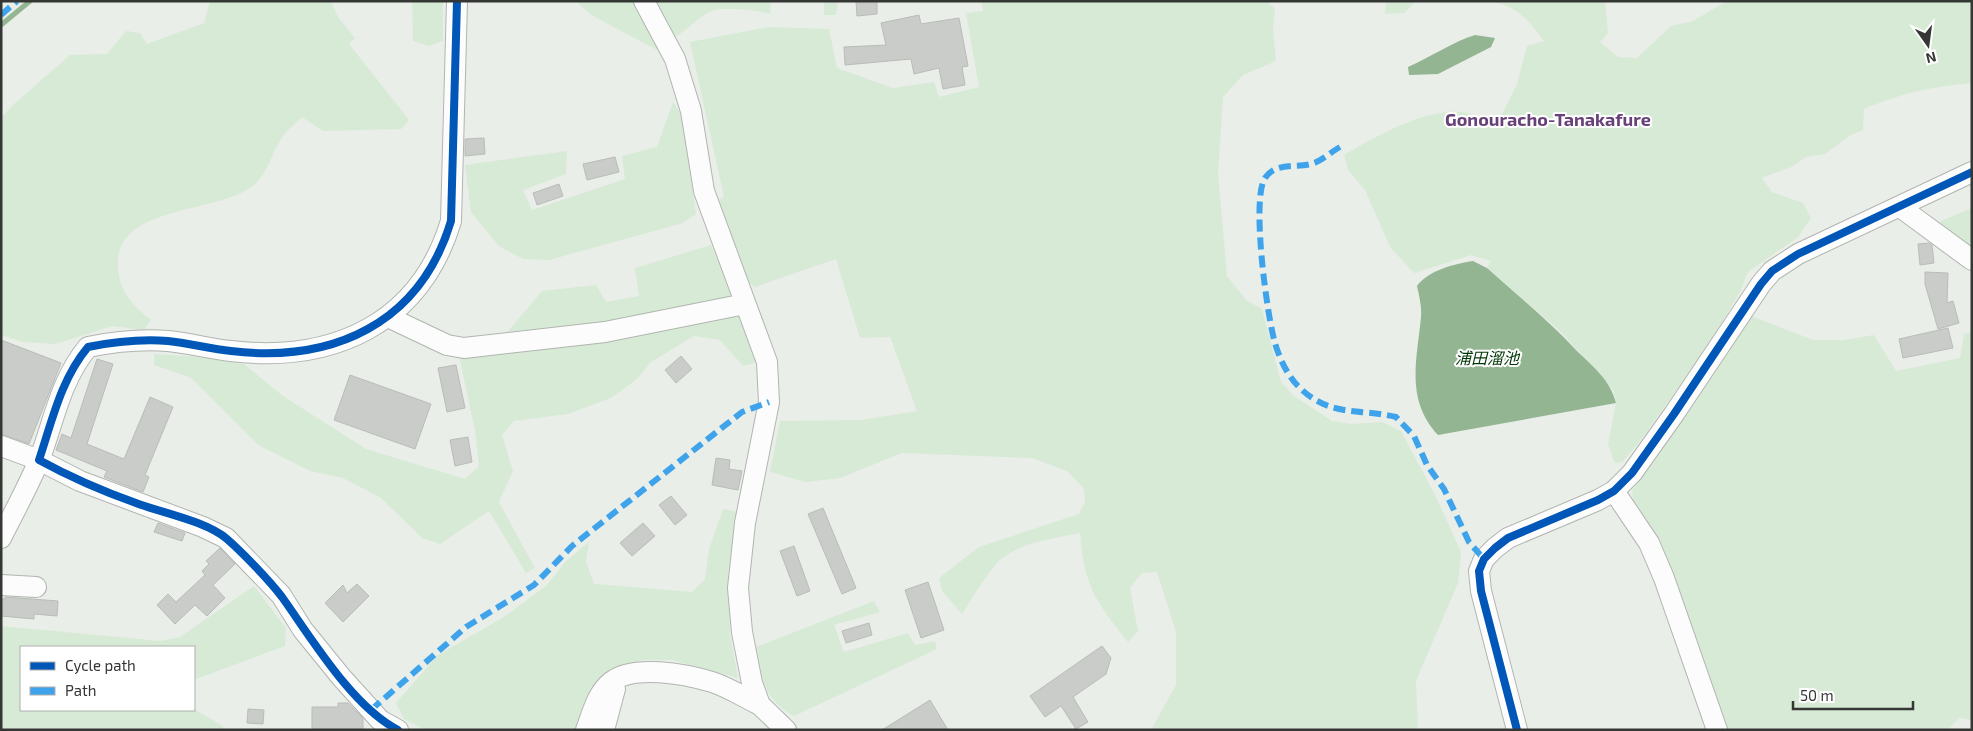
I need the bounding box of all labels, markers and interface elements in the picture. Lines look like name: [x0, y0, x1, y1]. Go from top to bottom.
north arrow: [1903, 20, 1953, 70]
text: N: [1924, 49, 1938, 68]
district label: Gonouracho-Tanakafure: [1445, 108, 1651, 130]
water label: 浦田溜池: [1455, 348, 1521, 367]
legend: [20, 646, 195, 711]
text: Cycle path: [65, 656, 136, 674]
scale bar: [1793, 678, 1913, 710]
text: Path: [65, 681, 96, 699]
text: 50 m: [1800, 686, 1834, 704]

